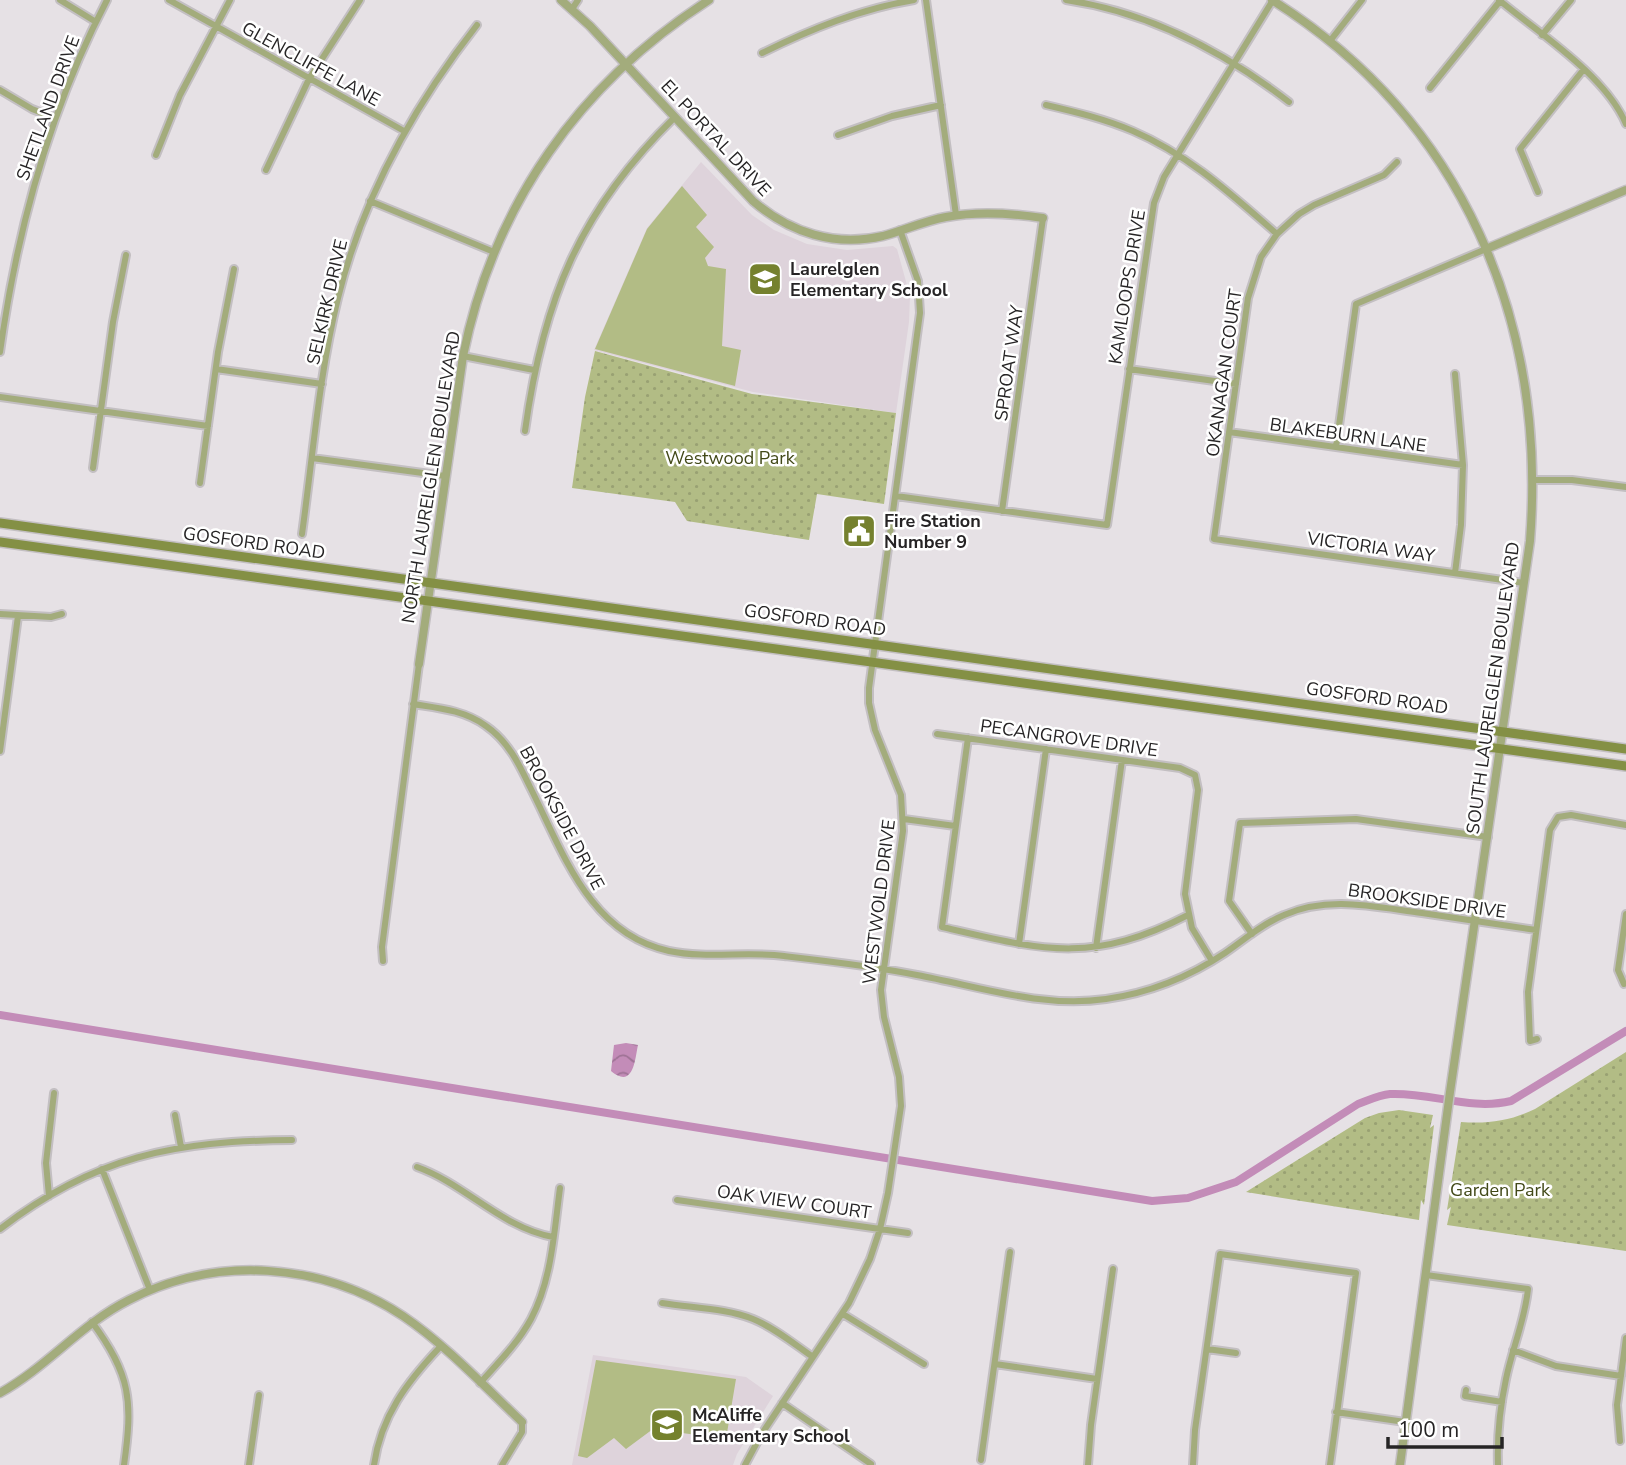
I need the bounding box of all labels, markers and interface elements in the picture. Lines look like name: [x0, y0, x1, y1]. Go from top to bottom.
street label: GLENCLIFFE LANE: [238, 16, 384, 112]
street label: SHETLAND DRIVE: [11, 32, 85, 184]
street label: EL PORTAL DRIVE: [656, 74, 776, 202]
street label: KAMLOOPS DRIVE: [1103, 208, 1151, 366]
street label: SELKIRK DRIVE: [301, 237, 353, 367]
place label: Laurelglen Elementary School: [790, 257, 948, 302]
school or university icon: Laurelglen Elementary School: [746, 260, 784, 298]
street label: OKANAGAN COURT: [1200, 287, 1248, 458]
street label: SPROAT WAY: [989, 303, 1029, 422]
street label: NORTH LAURELGLEN BOULEVARD: [396, 329, 466, 625]
street label: BLAKEBURN LANE: [1268, 412, 1428, 458]
park label: Westwood Park: [665, 446, 796, 470]
place label: Fire Station Number 9: [884, 509, 981, 554]
public building icon: Fire Station Number 9: [840, 512, 878, 550]
street label: GOSFORD ROAD: [181, 521, 327, 565]
street label: VICTORIA WAY: [1305, 526, 1437, 568]
street label: SOUTH LAURELGLEN BOULEVARD: [1461, 540, 1525, 836]
street label: GOSFORD ROAD: [742, 598, 888, 642]
street label: GOSFORD ROAD: [1304, 676, 1450, 720]
street label: PECANGROVE DRIVE: [979, 714, 1159, 762]
street label: BROOKSIDE DRIVE: [514, 742, 610, 894]
street label: WESTWOLD DRIVE: [857, 818, 901, 986]
street label: BROOKSIDE DRIVE: [1346, 878, 1508, 924]
park label: Garden Park: [1450, 1178, 1551, 1202]
street label: OAK VIEW COURT: [715, 1179, 873, 1225]
place label: McAliffe Elementary School: [692, 1403, 850, 1448]
school or university icon: McAliffe Elementary School: [648, 1406, 686, 1444]
scale bar: [1388, 1406, 1502, 1450]
text: 100 m: [1398, 1416, 1459, 1444]

